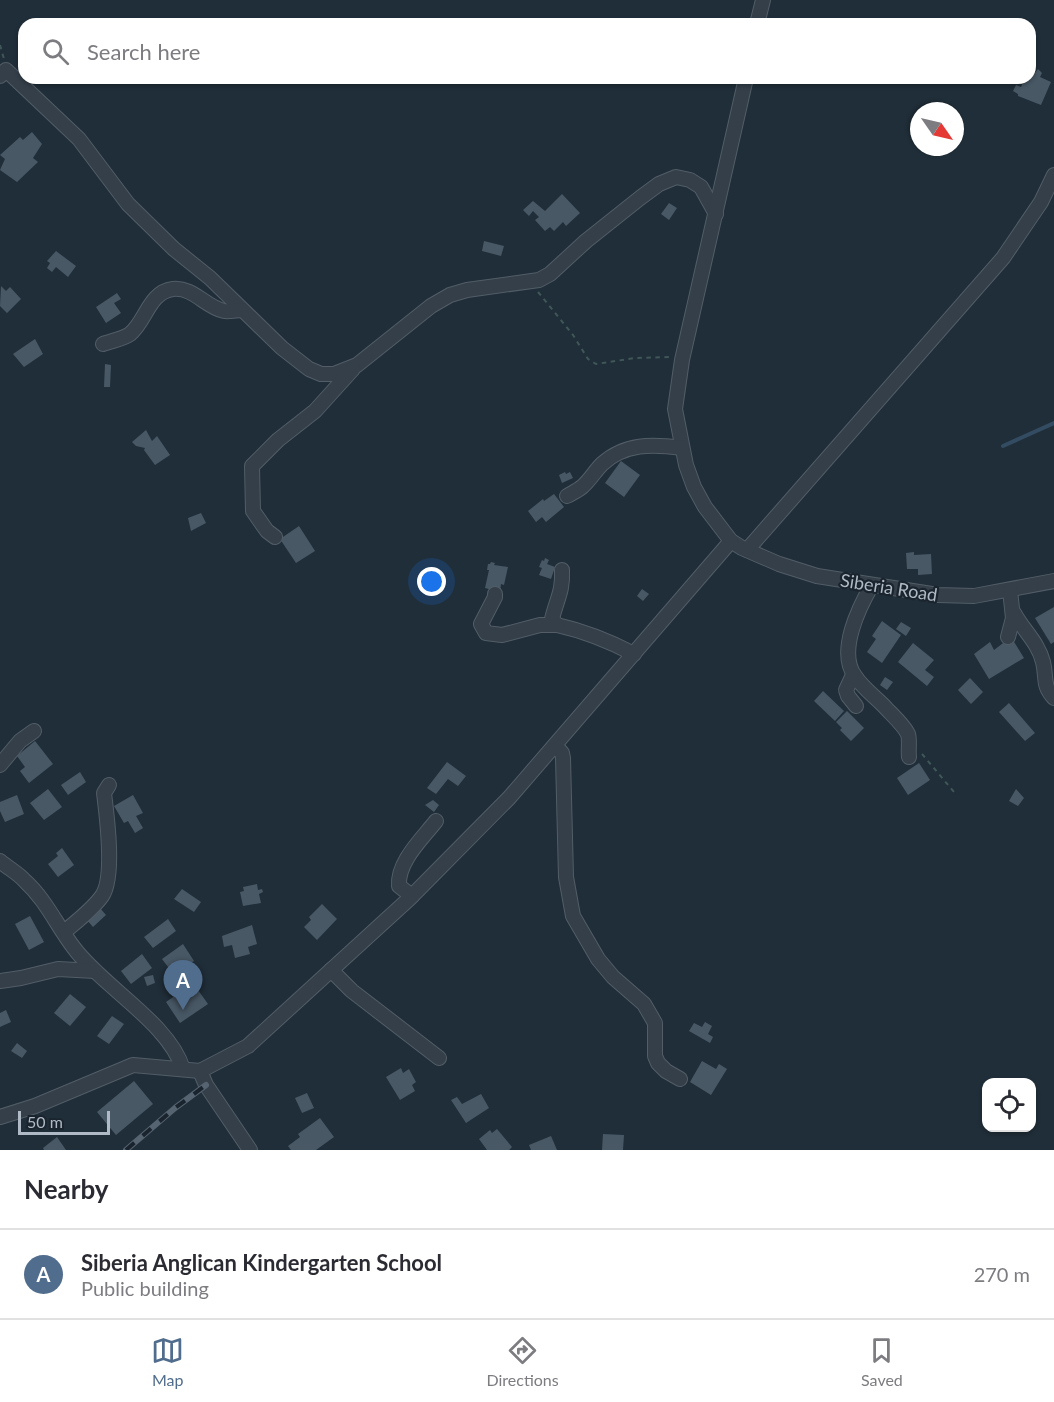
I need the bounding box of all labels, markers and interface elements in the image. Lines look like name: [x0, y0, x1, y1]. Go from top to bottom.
search box: [18, 18, 1036, 84]
icon: search: [39, 35, 72, 68]
text: Search here: [87, 38, 200, 65]
north arrow: [910, 102, 964, 156]
your location: [417, 567, 446, 596]
street label: Siberia Road: [839, 568, 939, 606]
pin: A: [164, 960, 202, 1010]
map controls: [982, 1078, 1036, 1132]
button: locate: [982, 1078, 1036, 1132]
scale bar: [18, 1108, 110, 1136]
text: 50 m: [27, 1112, 63, 1131]
text: Nearby: [24, 1173, 109, 1205]
text: Siberia Anglican Kindergarten School: [81, 1249, 442, 1276]
text: A: [37, 1262, 50, 1286]
text: 270 m: [974, 1262, 1030, 1286]
text: Public building: [81, 1276, 209, 1300]
tab: Map: [151, 1334, 184, 1389]
tab: Directions: [486, 1334, 559, 1389]
tab: Saved: [861, 1334, 903, 1389]

